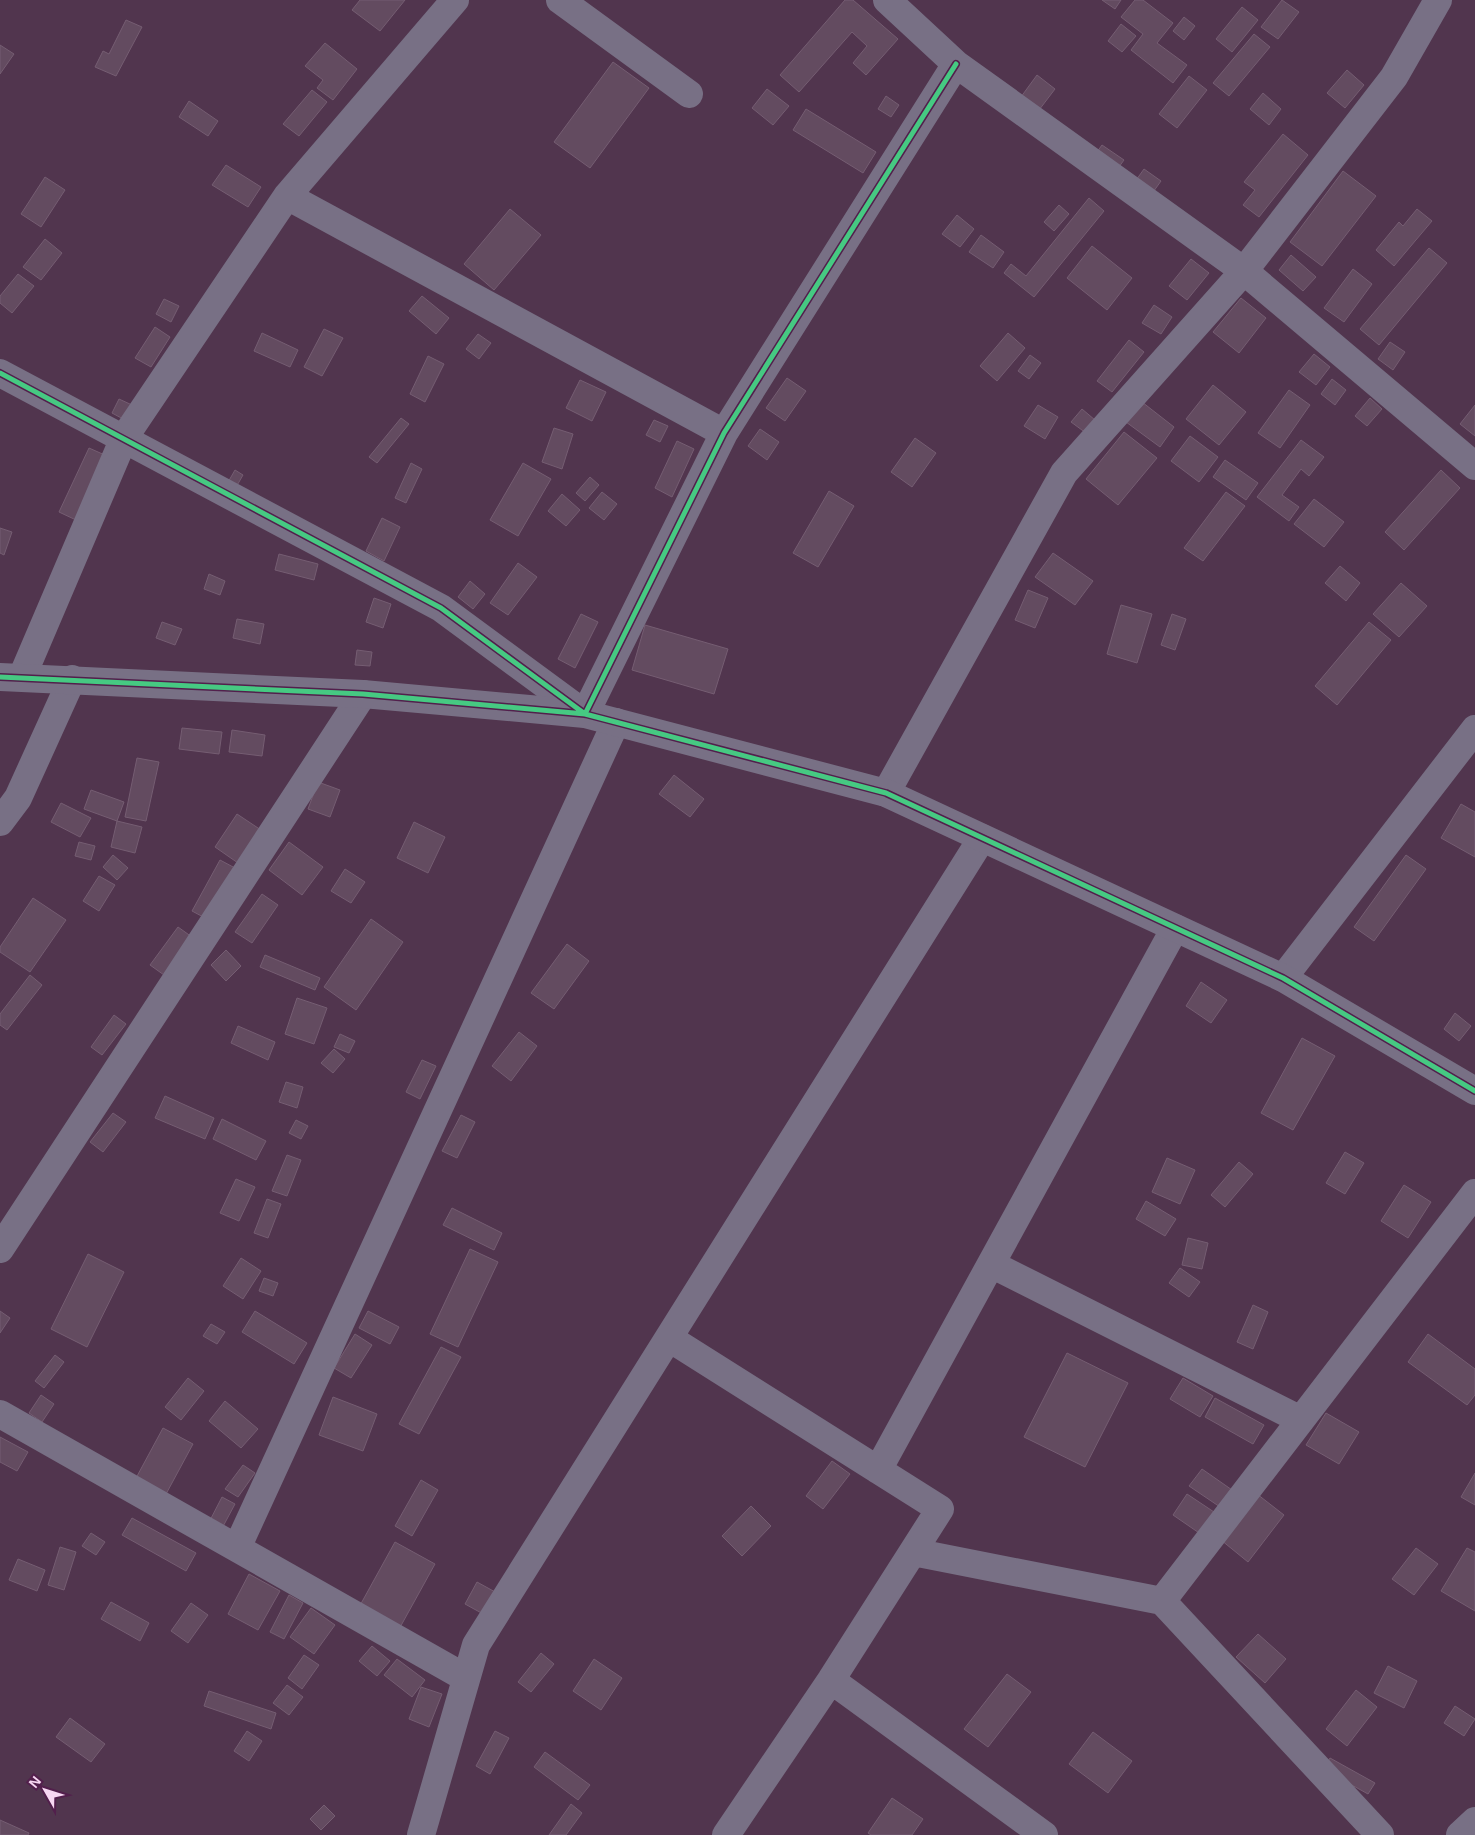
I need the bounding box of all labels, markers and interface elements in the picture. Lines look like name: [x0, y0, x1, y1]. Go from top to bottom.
north arrow: [20, 1765, 70, 1815]
text: N: [25, 1773, 44, 1791]

